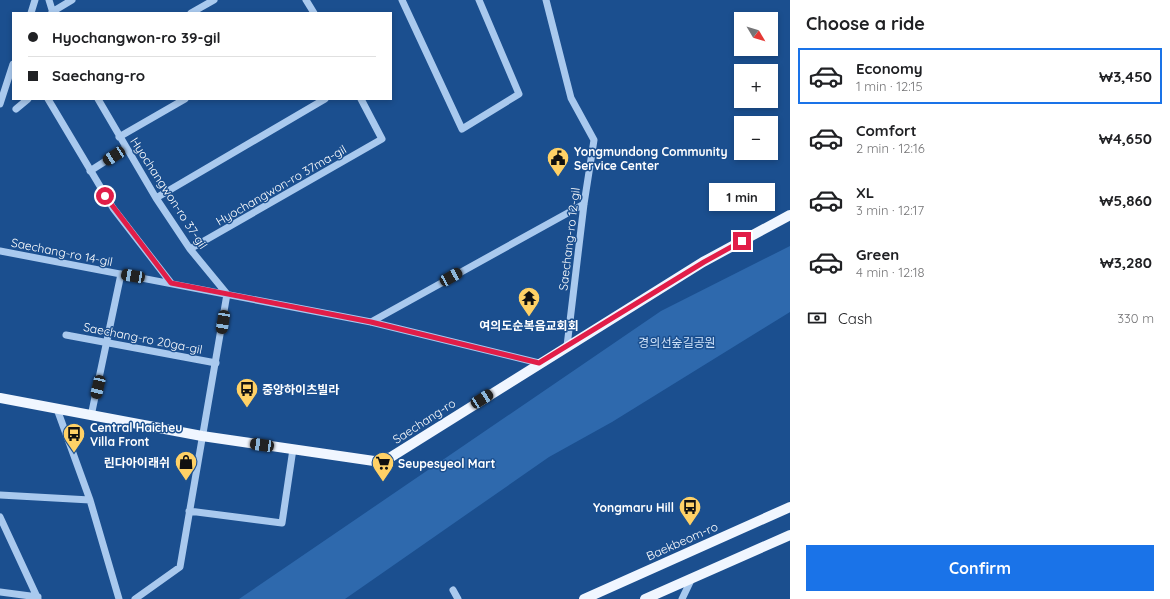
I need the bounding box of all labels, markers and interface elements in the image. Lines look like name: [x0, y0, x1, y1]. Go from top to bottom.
north arrow: [734, 12, 778, 56]
map controls: [734, 12, 778, 160]
text: Choose a ride: [806, 12, 925, 35]
text: Hyochangwon-ro 39-gil: [52, 28, 221, 47]
icon: car: [808, 58, 844, 94]
text: Economy: [856, 59, 923, 78]
button: +: [734, 64, 778, 108]
text: Saechang-ro: [52, 66, 145, 85]
text: ₩3,450: [1099, 67, 1152, 86]
text: 1 min · 12:15: [856, 78, 922, 94]
button: −: [734, 116, 778, 160]
icon: car: [808, 120, 844, 156]
text: Comfort: [856, 121, 917, 140]
text: ₩4,650: [1099, 129, 1152, 148]
street label: Hyochangwon-ro 37-gil: [127, 134, 211, 252]
text: 2 min · 12:16: [856, 140, 925, 156]
street label: Hyochangwon-ro 37ma-gil: [213, 141, 349, 229]
car: [101, 144, 127, 168]
place label: Yongmundong Community Service Center: [574, 144, 728, 173]
public building icon: Yongmundong Community Service Center: [545, 145, 571, 178]
icon: car: [808, 182, 844, 218]
callout: 1 min: [709, 183, 775, 211]
text: XL: [856, 183, 874, 202]
route start: [96, 187, 114, 205]
street label: Saechang-ro 12-gil: [555, 187, 583, 291]
text: 1 min: [726, 189, 758, 205]
text: ₩5,860: [1099, 191, 1152, 210]
text: 3 min · 12:17: [856, 202, 924, 218]
route end: [733, 232, 751, 250]
street label: Saechang-ro 14-gil: [10, 235, 114, 269]
icon: car: [808, 244, 844, 280]
text: Green: [856, 245, 899, 264]
text: ₩3,280: [1100, 253, 1152, 272]
text: 4 min · 12:18: [856, 264, 924, 280]
car: [438, 266, 464, 288]
car: [120, 268, 146, 284]
temple icon: 여의도순복음교회회: [516, 285, 542, 318]
icon: cash: [806, 307, 828, 329]
car: [215, 309, 231, 335]
text: Cash: [838, 309, 872, 328]
text: 330 m: [1117, 310, 1154, 326]
place label: 여의도순복음교회회: [479, 318, 579, 333]
street label: Saechang-ro 20ga-gil: [82, 319, 204, 357]
park label: 경의선숲길공원: [638, 335, 716, 350]
car: [89, 374, 107, 400]
bus stop icon: 중앙하이츠빌라: [234, 376, 260, 409]
place label: 중앙하이츠빌라: [262, 382, 339, 397]
car: [469, 387, 495, 411]
street label: Saechang-ro: [390, 395, 458, 447]
place label: Central Haicheu Villa Front: [90, 420, 182, 449]
bus stop icon: Central Haicheu Villa Front: [61, 421, 87, 454]
car: [249, 437, 275, 453]
shop icon: 린다아이래쉬: [173, 449, 199, 482]
supermarket icon: Seupesyeol Mart: [370, 450, 396, 483]
place label: 린다아이래쉬: [104, 455, 170, 470]
place label: Seupesyeol Mart: [398, 456, 495, 471]
bus stop icon: Yongmaru Hill: [677, 494, 703, 527]
place label: Yongmaru Hill: [593, 500, 674, 515]
street label: Baekbeom-ro: [644, 519, 720, 563]
button: Confirm: [806, 545, 1154, 591]

